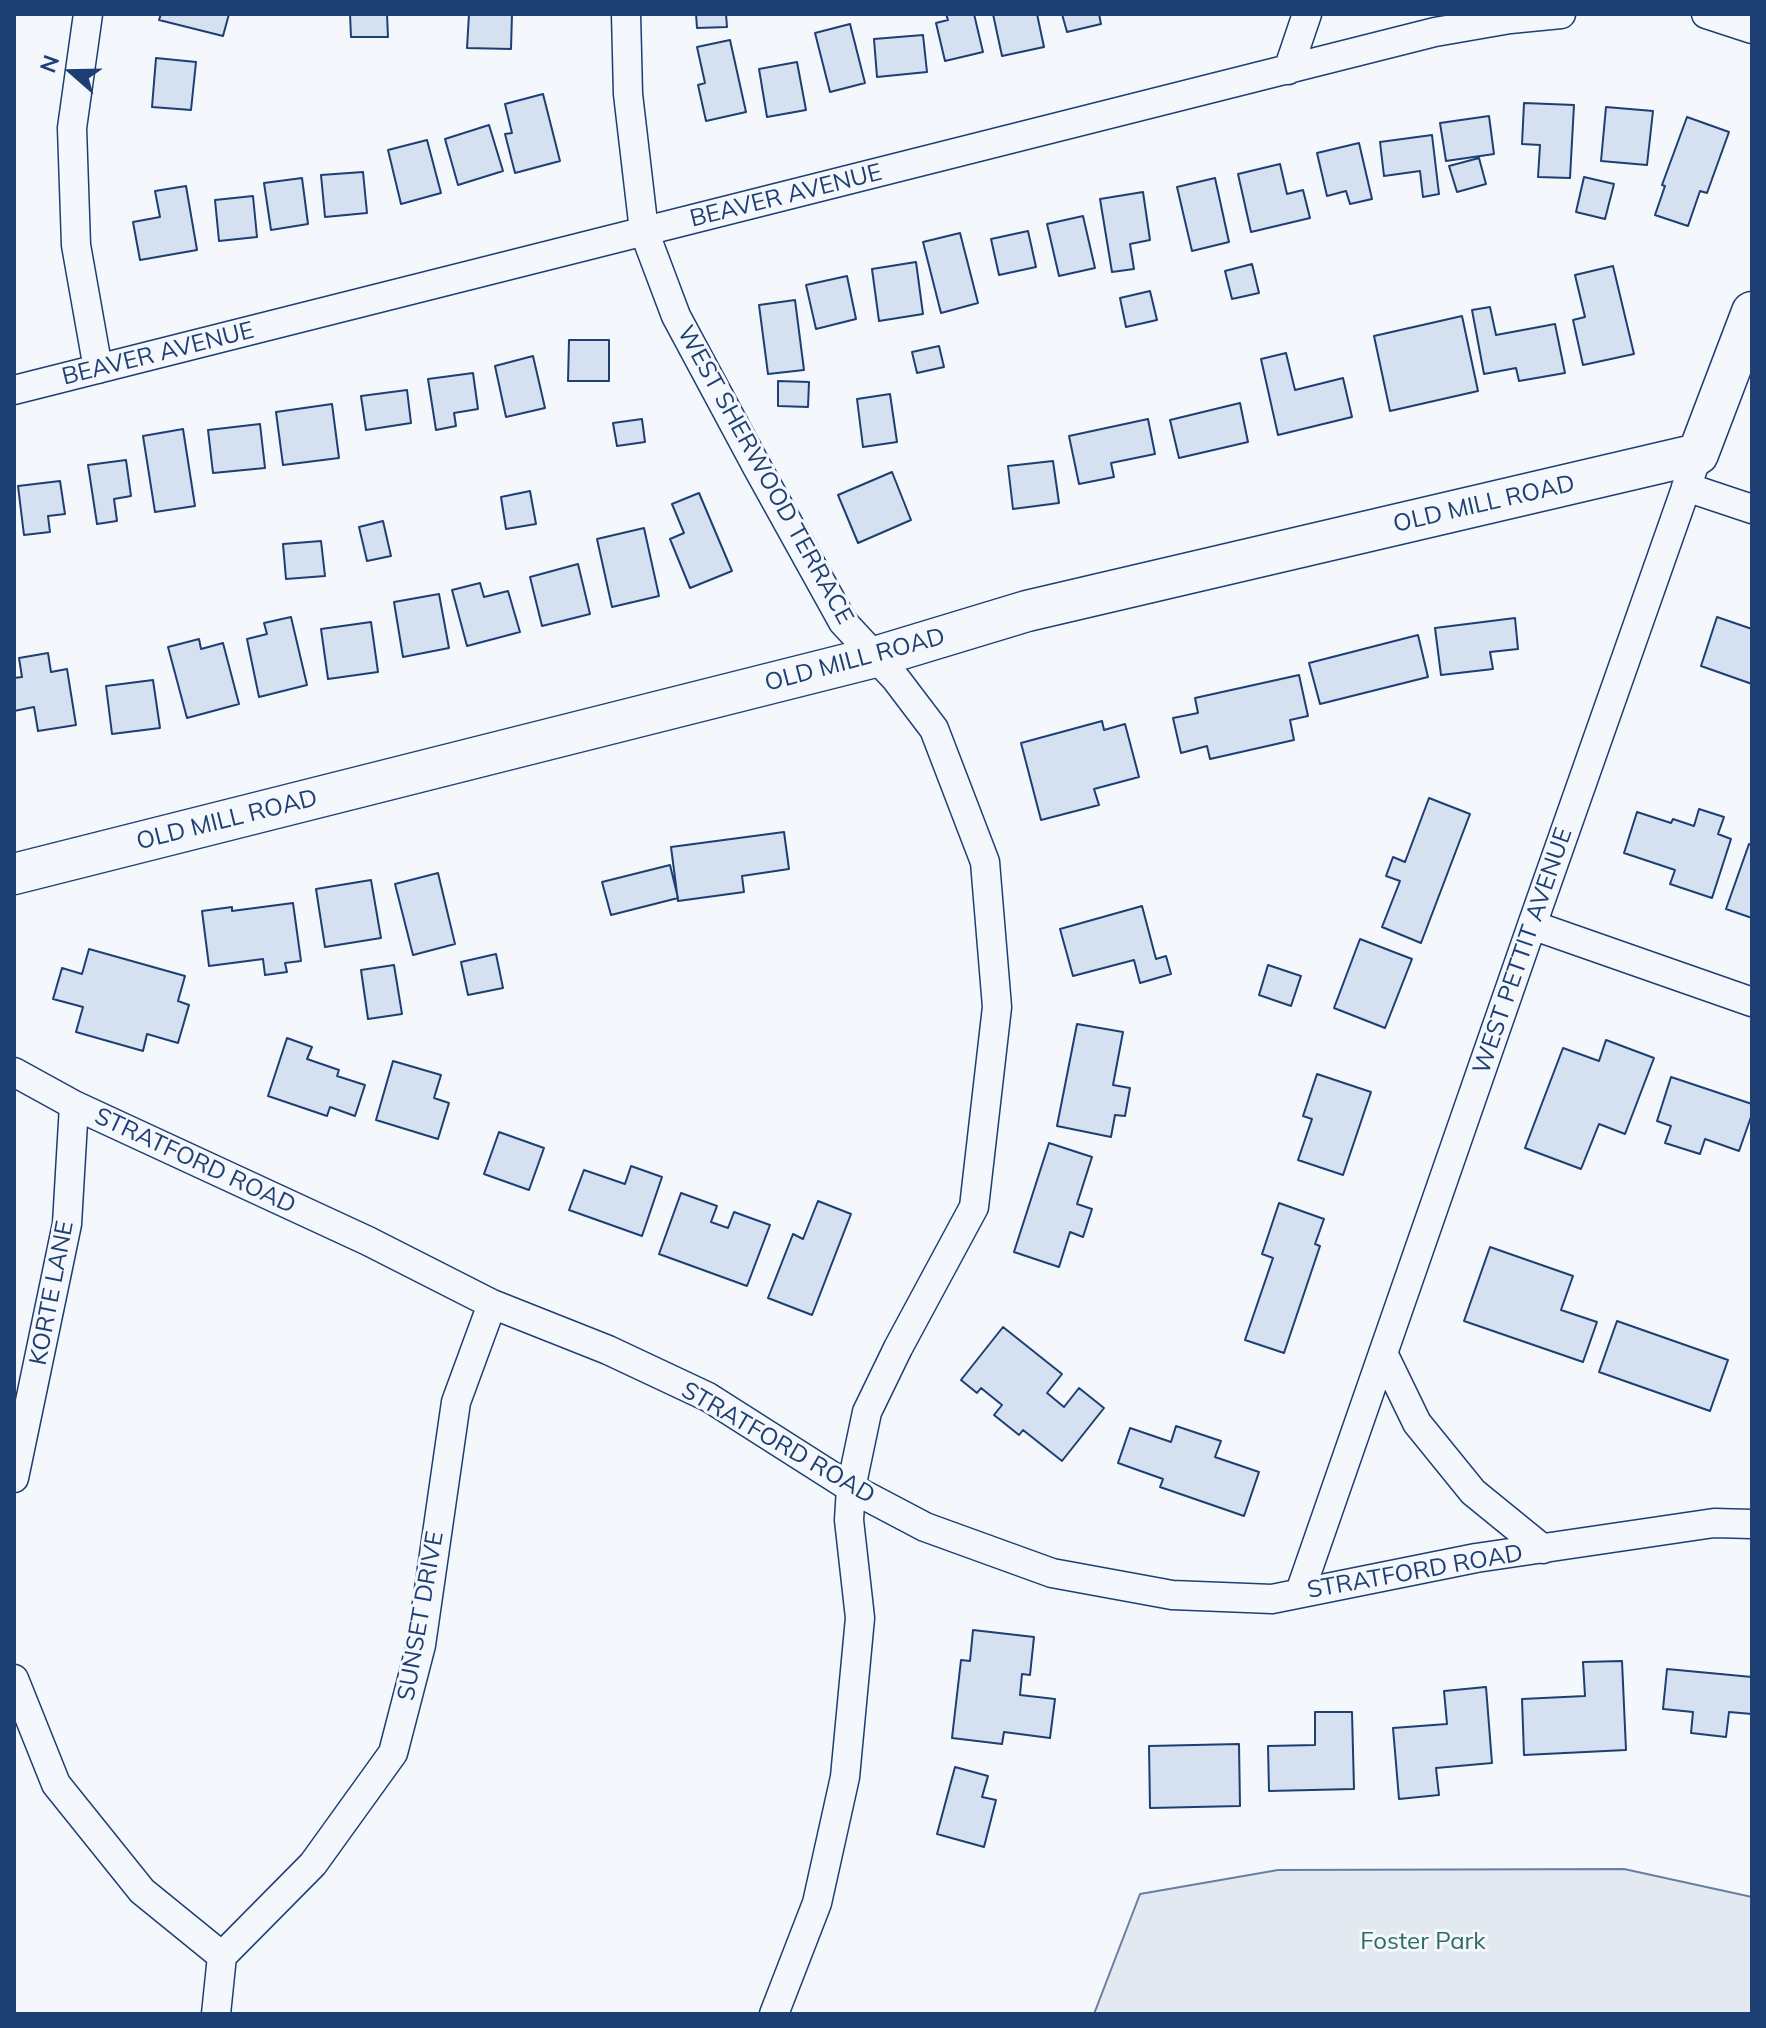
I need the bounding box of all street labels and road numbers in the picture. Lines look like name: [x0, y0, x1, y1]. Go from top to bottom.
street label: BEAVER AVENUE: [687, 158, 885, 234]
street label: BEAVER AVENUE: [59, 316, 257, 392]
street label: WEST SHERWOOD TERRACE: [671, 321, 859, 629]
street label: OLD MILL ROAD: [1390, 469, 1578, 539]
street label: OLD MILL ROAD: [762, 622, 948, 698]
street label: OLD MILL ROAD: [134, 784, 320, 856]
street label: WEST PETTIT AVENUE: [1467, 824, 1579, 1078]
street label: STRATFORD ROAD: [90, 1102, 300, 1220]
street label: KORTE LANE: [24, 1218, 80, 1368]
street label: STRATFORD ROAD: [676, 1376, 880, 1510]
street label: SUNSET DRIVE: [392, 1529, 450, 1703]
street label: STRATFORD ROAD: [1305, 1539, 1525, 1605]

